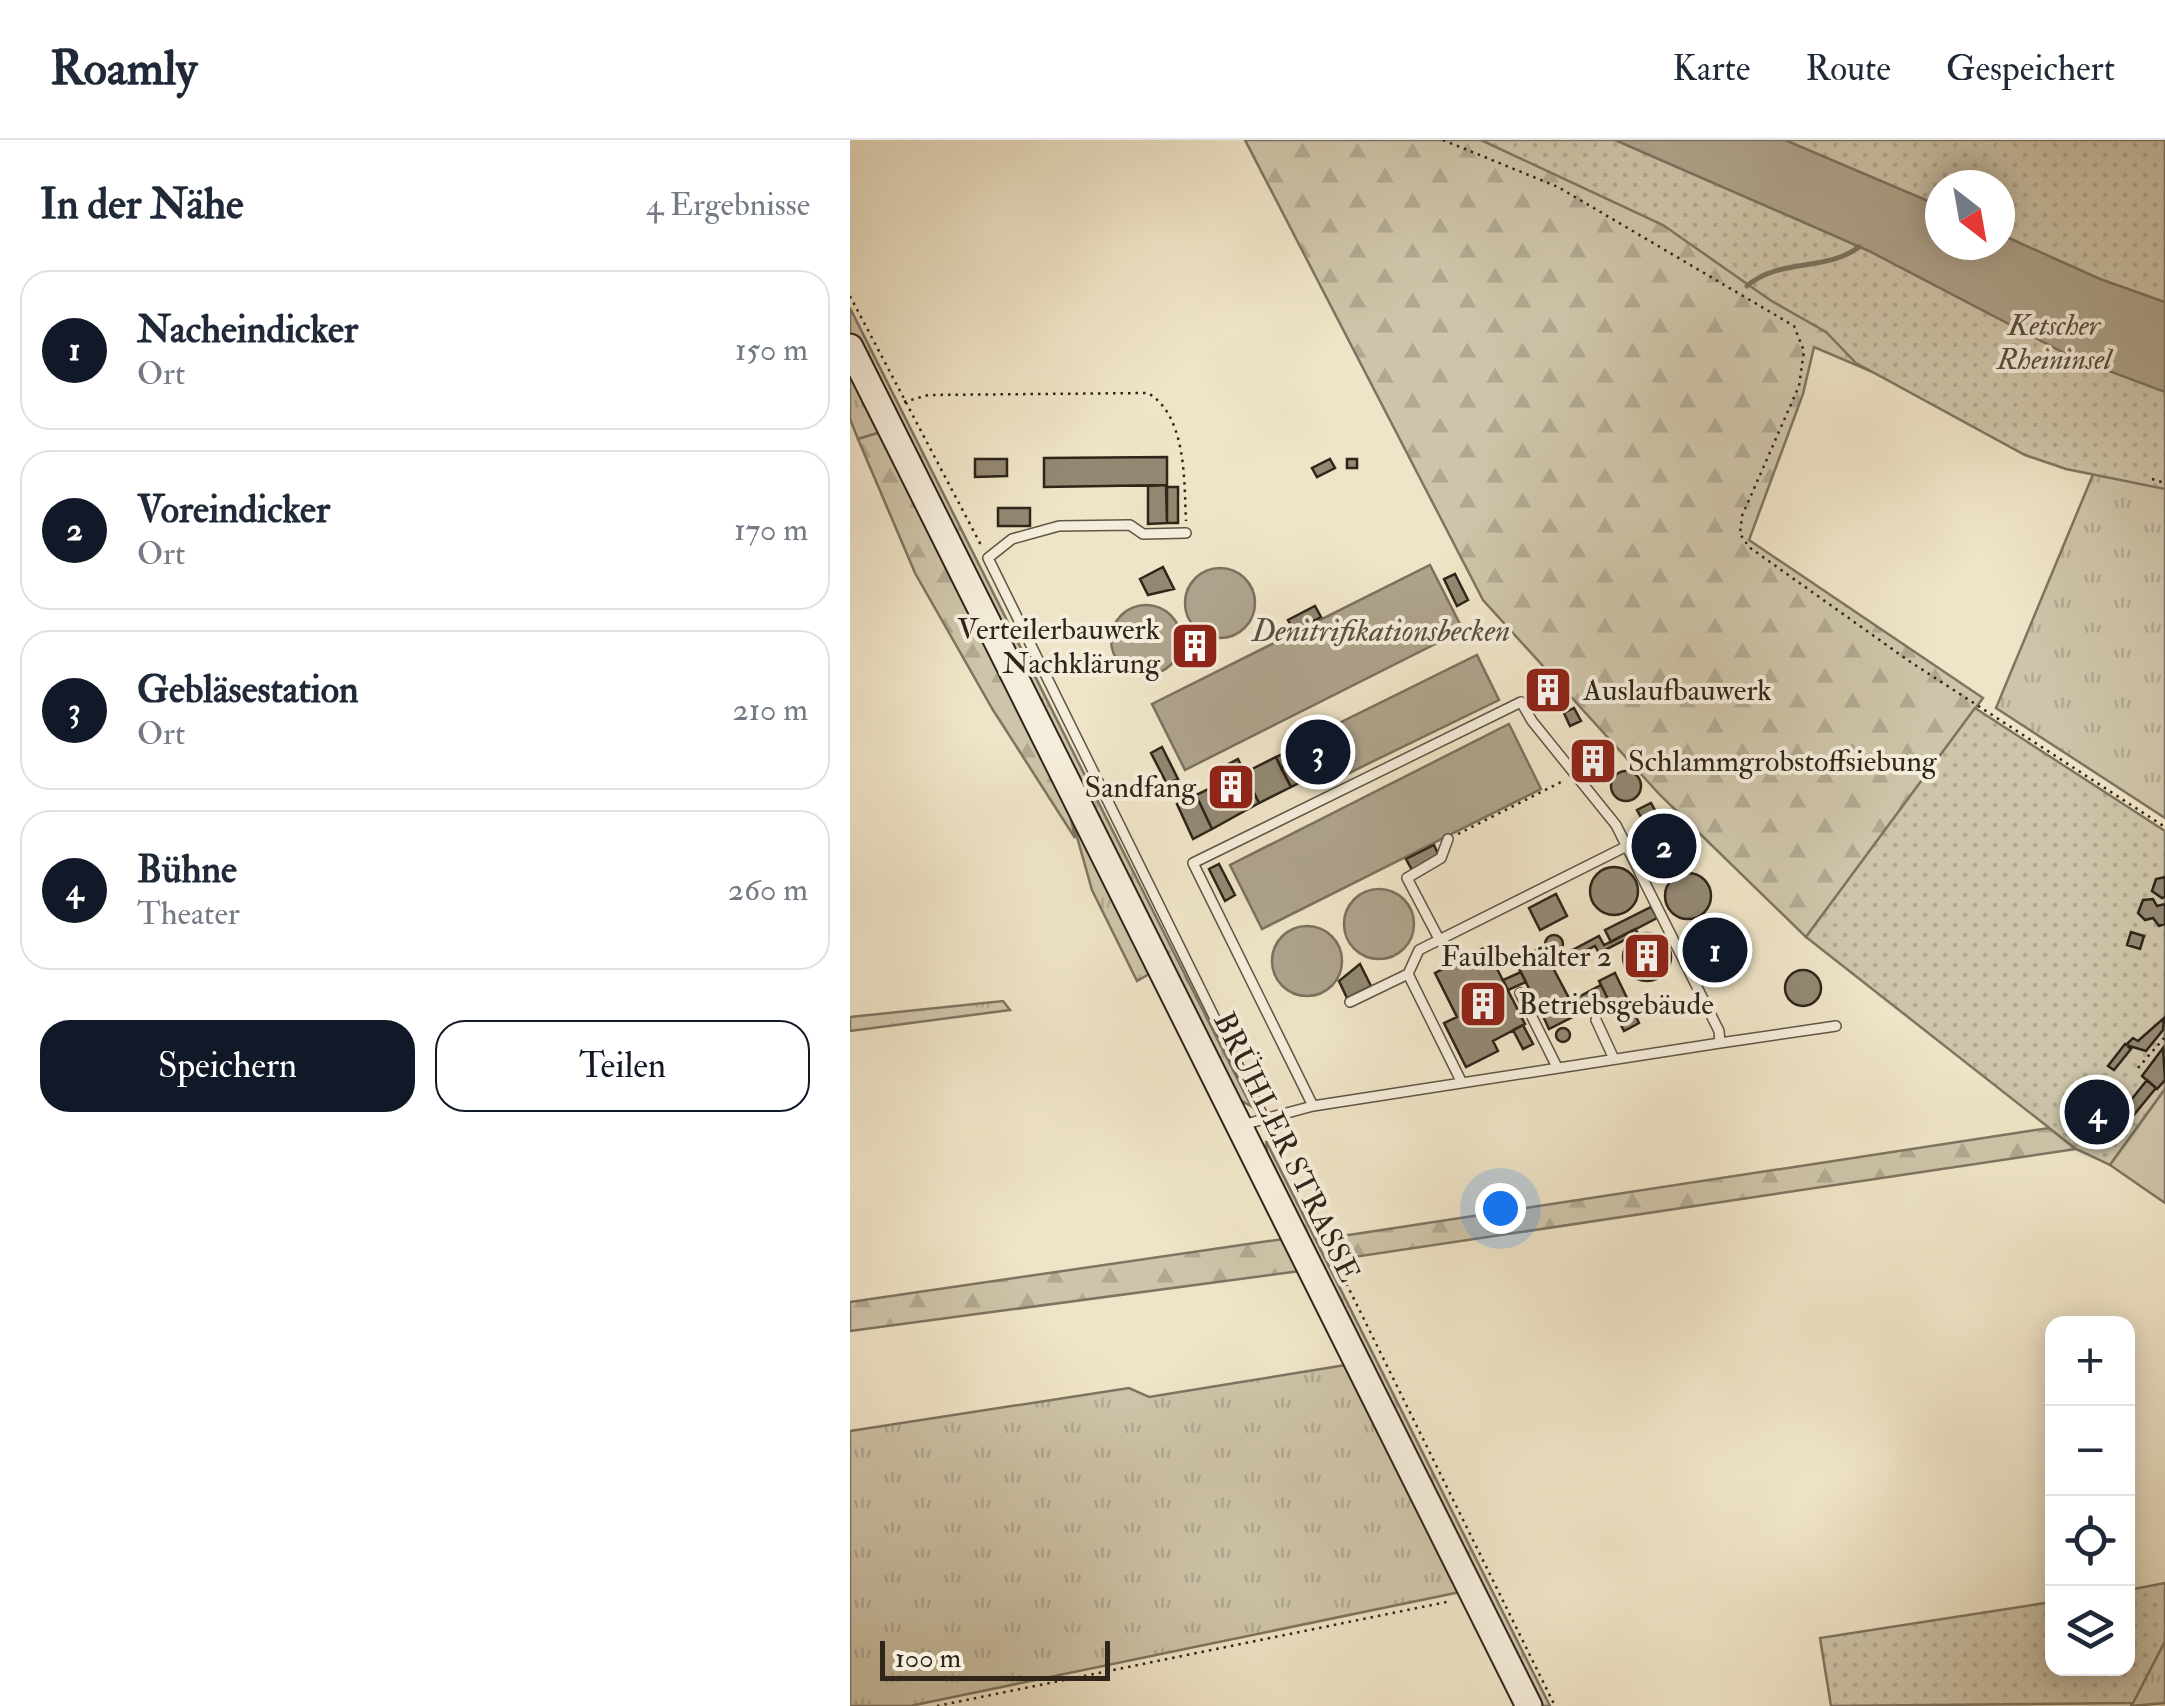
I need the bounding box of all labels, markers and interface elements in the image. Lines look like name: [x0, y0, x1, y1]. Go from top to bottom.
text: Roamly: [50, 39, 197, 99]
text: Karte: [1673, 47, 1750, 91]
text: Route: [1805, 47, 1891, 91]
text: Gespeichert: [1946, 47, 2115, 91]
north arrow: [1925, 170, 2015, 260]
text: In der Nähe: [40, 179, 244, 231]
text: 4 Ergebnisse: [646, 185, 810, 225]
text: Nacheindicker: [137, 306, 358, 354]
park label: Ketscher Rheininsel: [1996, 307, 2114, 378]
text: 1: [69, 330, 80, 370]
text: 150 m: [735, 330, 808, 370]
text: Ort: [137, 354, 185, 394]
text: Voreindicker: [137, 486, 330, 534]
text: 2: [66, 510, 83, 550]
text: 170 m: [734, 510, 808, 550]
text: Ort: [137, 534, 185, 574]
place label: Verteilerbauwerk Nachklärung: [957, 611, 1161, 682]
water label: Denitrifikationsbecken: [1251, 611, 1510, 651]
building icon: Verteilerbauwerk Nachklärung: [1169, 620, 1221, 672]
building icon: Auslaufbauwerk: [1522, 664, 1574, 716]
text: Gebläsestation: [137, 666, 359, 714]
place label: Auslaufbauwerk: [1582, 672, 1772, 709]
text: 3: [68, 690, 81, 730]
text: 210 m: [733, 690, 808, 730]
text: Ort: [137, 714, 185, 754]
pin: 3: [1286, 714, 1350, 790]
building icon: Schlammgrobstoffsiebung: [1567, 735, 1619, 787]
place label: Schlammgrobstoffsiebung: [1628, 743, 1938, 780]
building icon: Sandfang: [1205, 761, 1257, 813]
place label: Sandfang: [1085, 769, 1197, 806]
pin: 2: [1632, 808, 1696, 884]
text: Bühne: [137, 846, 237, 894]
text: 4: [66, 870, 83, 910]
text: 260 m: [728, 870, 808, 910]
text: Theater: [137, 894, 240, 934]
pin: 1: [1682, 912, 1748, 988]
building icon: Faulbehälter 2: [1621, 930, 1673, 982]
place label: Faulbehälter 2: [1441, 938, 1612, 975]
building icon: Betriebsgebäude: [1457, 978, 1509, 1030]
place label: Betriebsgebäude: [1518, 986, 1714, 1023]
street label: BRÜHLER STRASSE: [1205, 1006, 1368, 1288]
button: Speichern: [40, 1020, 415, 1112]
button: Teilen: [435, 1020, 810, 1112]
pin: 4: [2064, 1074, 2130, 1150]
your location: [1475, 1183, 1526, 1234]
map controls: [2045, 1316, 2135, 1676]
button: +: [2045, 1316, 2135, 1406]
button: −: [2045, 1406, 2135, 1496]
button: locate: [2045, 1496, 2135, 1586]
button: layers: [2045, 1586, 2135, 1676]
scale bar: [880, 1636, 1110, 1680]
text: 100 m: [895, 1641, 961, 1676]

